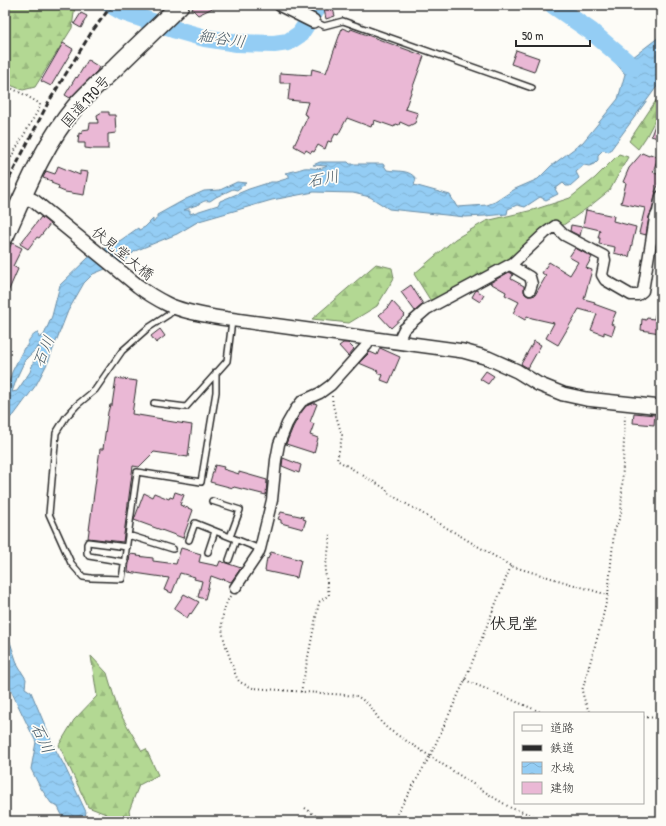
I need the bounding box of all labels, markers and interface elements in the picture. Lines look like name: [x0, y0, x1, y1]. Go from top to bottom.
scale bar: [516, 22, 590, 48]
water label: 細谷川: [197, 24, 247, 52]
text: 50 m: [522, 27, 543, 44]
street label: 国道170号: [56, 70, 114, 132]
water label: 石川: [305, 164, 341, 192]
street label: 伏見堂大橋: [87, 221, 159, 285]
water label: 石川: [27, 332, 59, 370]
district label: 伏見堂: [490, 612, 538, 634]
legend: [514, 712, 644, 804]
water label: 石川: [26, 719, 60, 757]
text: 道路: [550, 719, 574, 736]
text: 鉄道: [550, 739, 574, 756]
text: 水域: [550, 759, 574, 776]
text: 建物: [550, 779, 574, 796]

